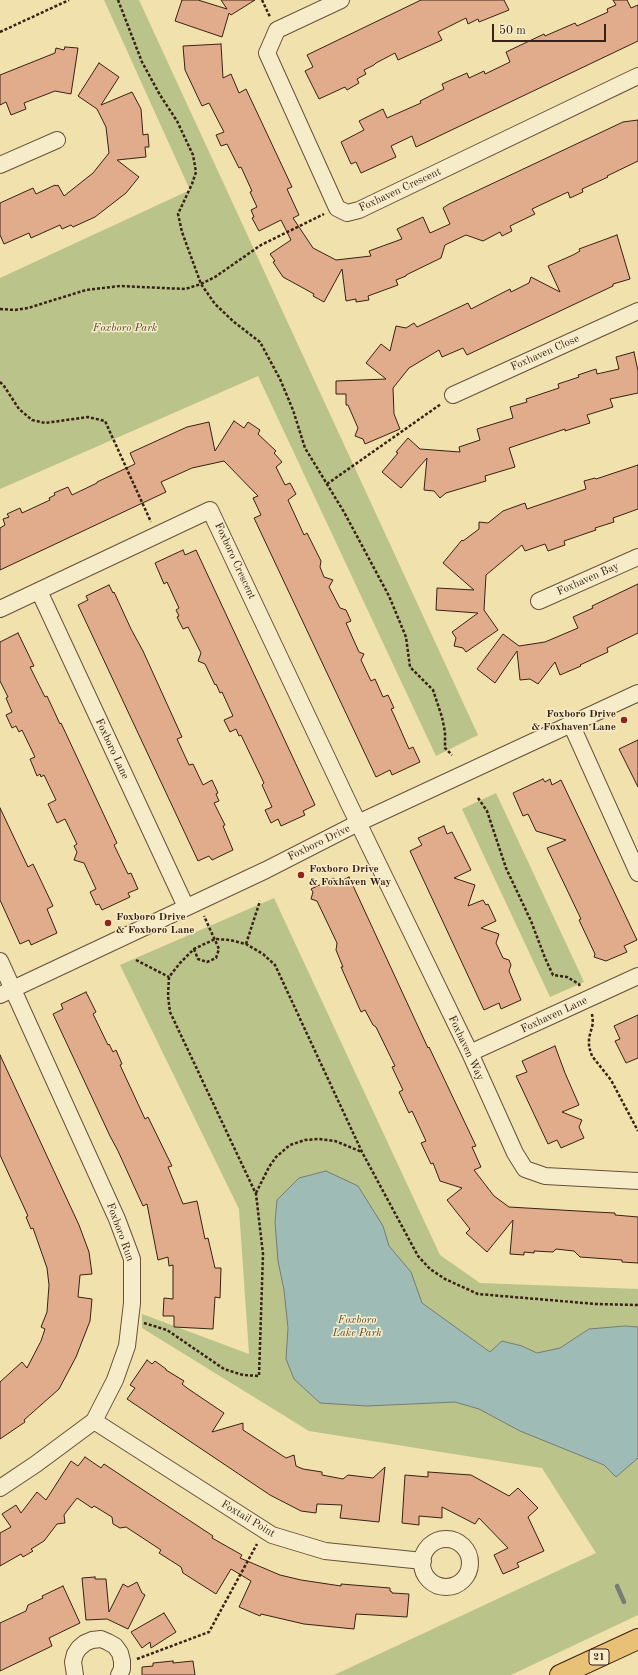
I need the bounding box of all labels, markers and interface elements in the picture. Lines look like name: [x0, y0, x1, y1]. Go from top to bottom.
scale bar: [494, 16, 608, 42]
text: 50 m: [499, 25, 526, 37]
street label: Foxhaven Crescent: [357, 165, 443, 215]
park label: Foxboro Park: [93, 321, 157, 335]
street label: Foxhaven Close: [509, 332, 581, 374]
street label: Foxboro Crescent: [211, 521, 259, 601]
street label: Foxhaven Bay: [555, 559, 621, 599]
place label: Foxboro Drive & Foxhaven Lane: [531, 707, 616, 733]
marker: Foxboro Drive & Foxhaven Lane: [619, 715, 629, 725]
street label: Foxboro Lane: [92, 717, 132, 781]
street label: Foxboro Drive: [285, 822, 353, 864]
place label: Foxboro Drive & Foxhaven Way: [309, 862, 391, 888]
marker: Foxboro Drive & Foxhaven Way: [296, 870, 306, 880]
place label: Foxboro Drive & Foxboro Lane: [116, 910, 195, 936]
marker: Foxboro Drive & Foxboro Lane: [103, 918, 113, 928]
street label: Foxhaven Lane: [519, 994, 589, 1036]
street label: Foxhaven Way: [445, 1014, 487, 1082]
street label: Foxboro Run: [103, 1201, 137, 1263]
park label: Foxboro Lake Park: [332, 1313, 382, 1339]
street label: Foxtail Point: [218, 1498, 278, 1540]
road number: 21: [589, 1649, 609, 1665]

